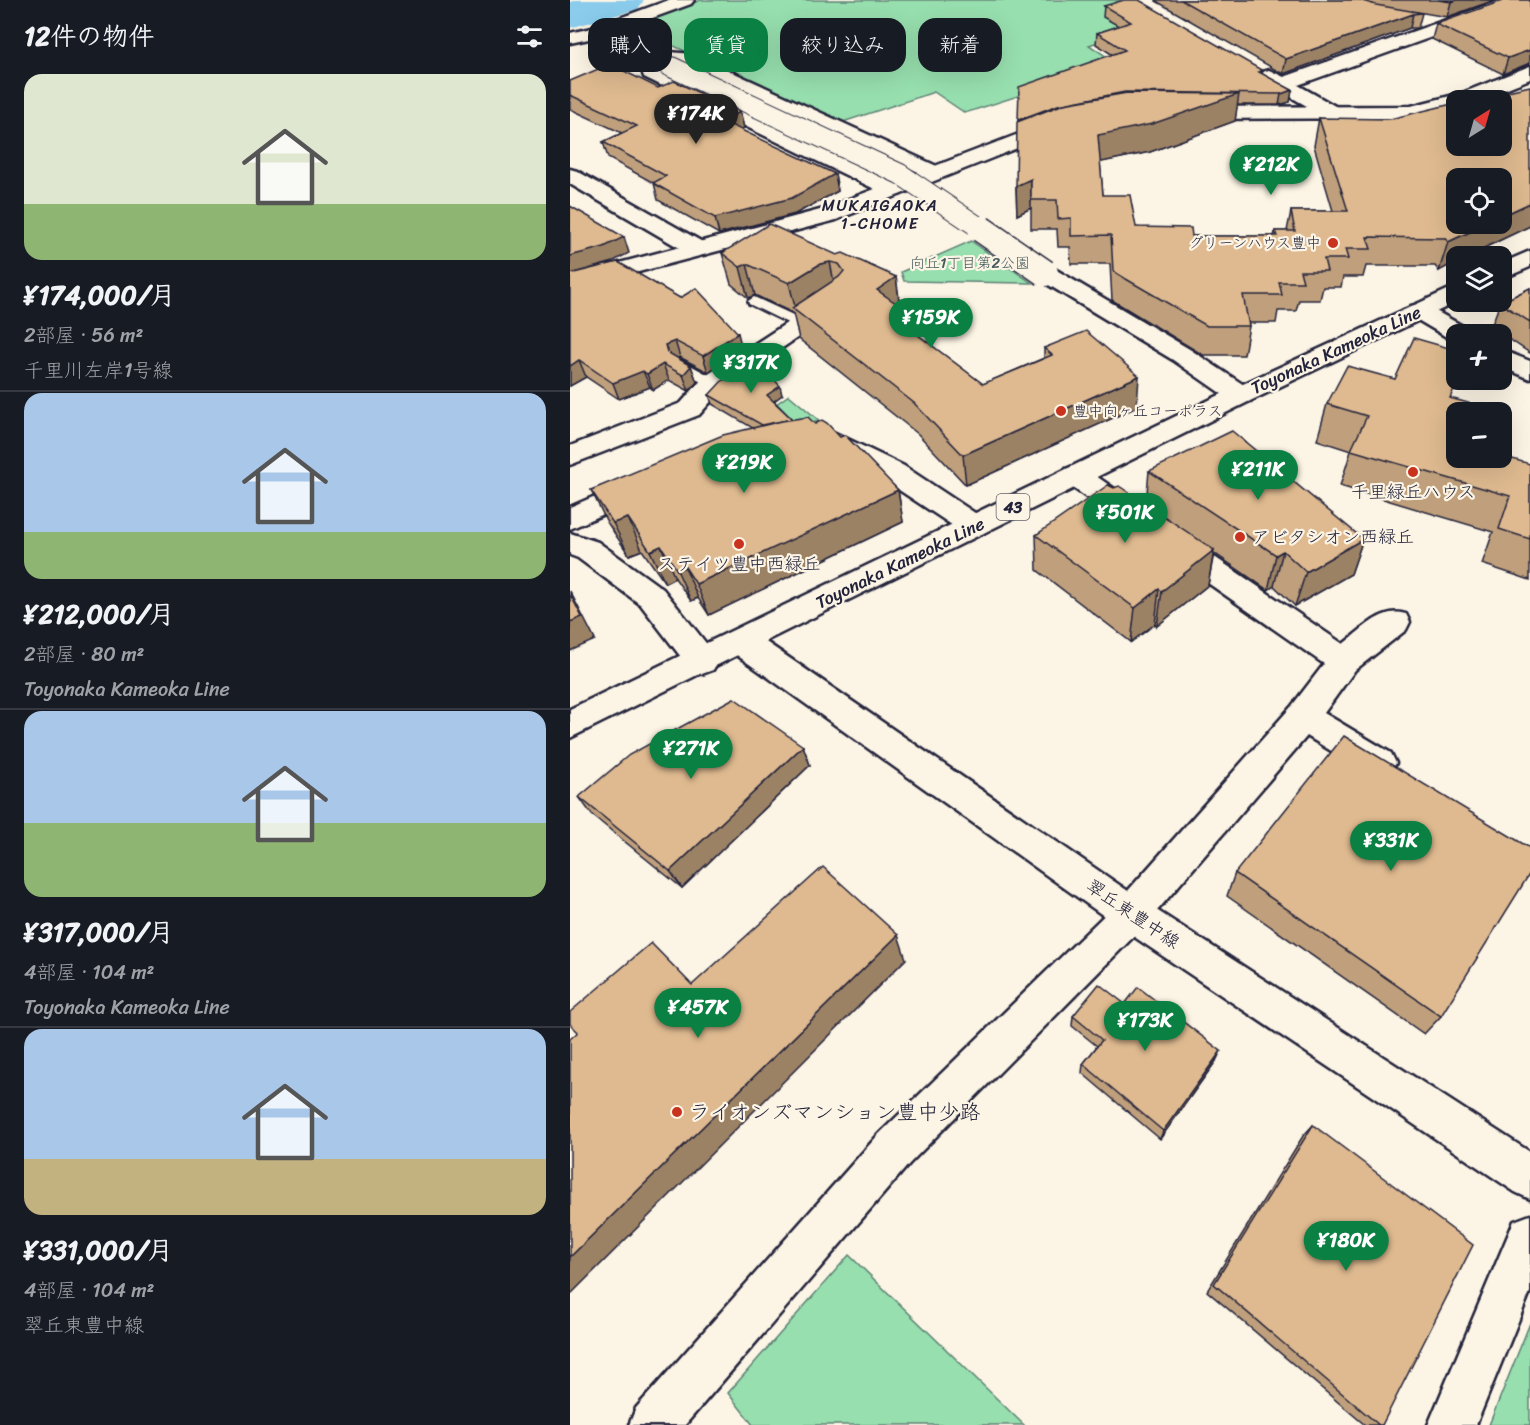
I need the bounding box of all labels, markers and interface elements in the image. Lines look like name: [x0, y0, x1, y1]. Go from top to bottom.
text: 12件の物件: [24, 13, 154, 59]
chip: 購入: [588, 18, 672, 72]
chip: 賃貸: [684, 18, 768, 72]
chip: 絞り込み: [780, 18, 906, 72]
chip: 新着: [918, 18, 1002, 72]
icon: filters: [513, 20, 546, 53]
north arrow: [1446, 90, 1512, 156]
map controls: [1446, 90, 1512, 468]
pin: ¥174K: [654, 94, 738, 145]
text: ¥174K: [668, 96, 724, 131]
icon: home: [231, 113, 339, 221]
pin: ¥212K: [1229, 145, 1313, 196]
text: ¥212K: [1244, 147, 1298, 182]
button: locate: [1446, 168, 1512, 234]
district label: MUKAIGAOKA 1-CHOME: [822, 191, 938, 238]
place label: グリーンハウス豊中: [1188, 230, 1321, 256]
marker: グリーンハウス豊中: [1326, 236, 1340, 250]
button: layers: [1446, 246, 1512, 312]
park label: 向丘1丁目第2公園: [910, 250, 1030, 276]
text: ¥174,000/月: [24, 272, 176, 318]
street label: Toyonaka Kameoka Line: [1245, 296, 1427, 404]
pin: ¥159K: [889, 298, 973, 349]
text: ¥159K: [903, 300, 959, 335]
text: 2部屋 · 56 m²: [24, 318, 143, 353]
button: +: [1446, 324, 1512, 390]
pin: ¥317K: [709, 343, 793, 394]
text: ¥317K: [724, 345, 778, 380]
text: 千里川左岸1号線: [24, 353, 173, 388]
place label: 豊中向ヶ丘コーポラス: [1073, 398, 1222, 424]
button: −: [1446, 402, 1512, 468]
marker: 豊中向ヶ丘コーポラス: [1054, 404, 1068, 418]
icon: home: [231, 432, 339, 540]
pin: ¥219K: [702, 443, 786, 494]
text: ¥219K: [716, 445, 772, 480]
pin: ¥211K: [1216, 450, 1300, 501]
text: ¥211K: [1232, 452, 1284, 487]
marker: 千里緑丘ハウス: [1406, 465, 1420, 479]
place label: 千里緑丘ハウス: [1351, 476, 1475, 508]
pin: ¥501K: [1083, 493, 1167, 544]
road number: 43: [996, 494, 1030, 520]
text: ¥501K: [1097, 495, 1153, 530]
street label: Toyonaka Kameoka Line: [810, 508, 990, 618]
place label: アビタシオン西緑丘: [1252, 521, 1414, 553]
marker: アビタシオン西緑丘: [1233, 530, 1247, 544]
marker: ステイツ豊中西緑丘: [732, 537, 746, 551]
place label: ステイツ豊中西緑丘: [657, 548, 821, 580]
text: ¥212,000/月: [24, 591, 175, 637]
text: 2部屋 · 80 m²: [24, 637, 144, 672]
text: Toyonaka Kameoka Line: [24, 672, 230, 707]
pin: ¥271K: [649, 729, 733, 780]
text: ¥271K: [664, 731, 718, 766]
icon: home: [231, 750, 339, 858]
pin: ¥331K: [1349, 821, 1433, 872]
text: ¥331K: [1364, 823, 1418, 858]
street label: 翠丘東豊中線: [1079, 871, 1187, 957]
text: ¥317,000/月: [24, 909, 174, 955]
text: 4部屋 · 104 m²: [24, 955, 154, 990]
pin: ¥457K: [656, 988, 740, 1039]
text: Toyonaka Kameoka Line: [24, 990, 230, 1025]
text: ¥457K: [668, 990, 728, 1025]
pin: ¥173K: [1103, 1001, 1187, 1052]
text: ¥173K: [1118, 1003, 1172, 1038]
icon: home: [231, 1068, 339, 1176]
place label: ライオンズマンション豊中少路: [689, 1093, 980, 1131]
marker: ライオンズマンション豊中少路: [670, 1105, 684, 1119]
pin: ¥180K: [1304, 1221, 1388, 1272]
text: ¥180K: [1318, 1223, 1374, 1258]
text: ¥331,000/月: [24, 1227, 173, 1273]
text: 4部屋 · 104 m²: [24, 1273, 154, 1308]
text: 翠丘東豊中線: [24, 1308, 144, 1343]

